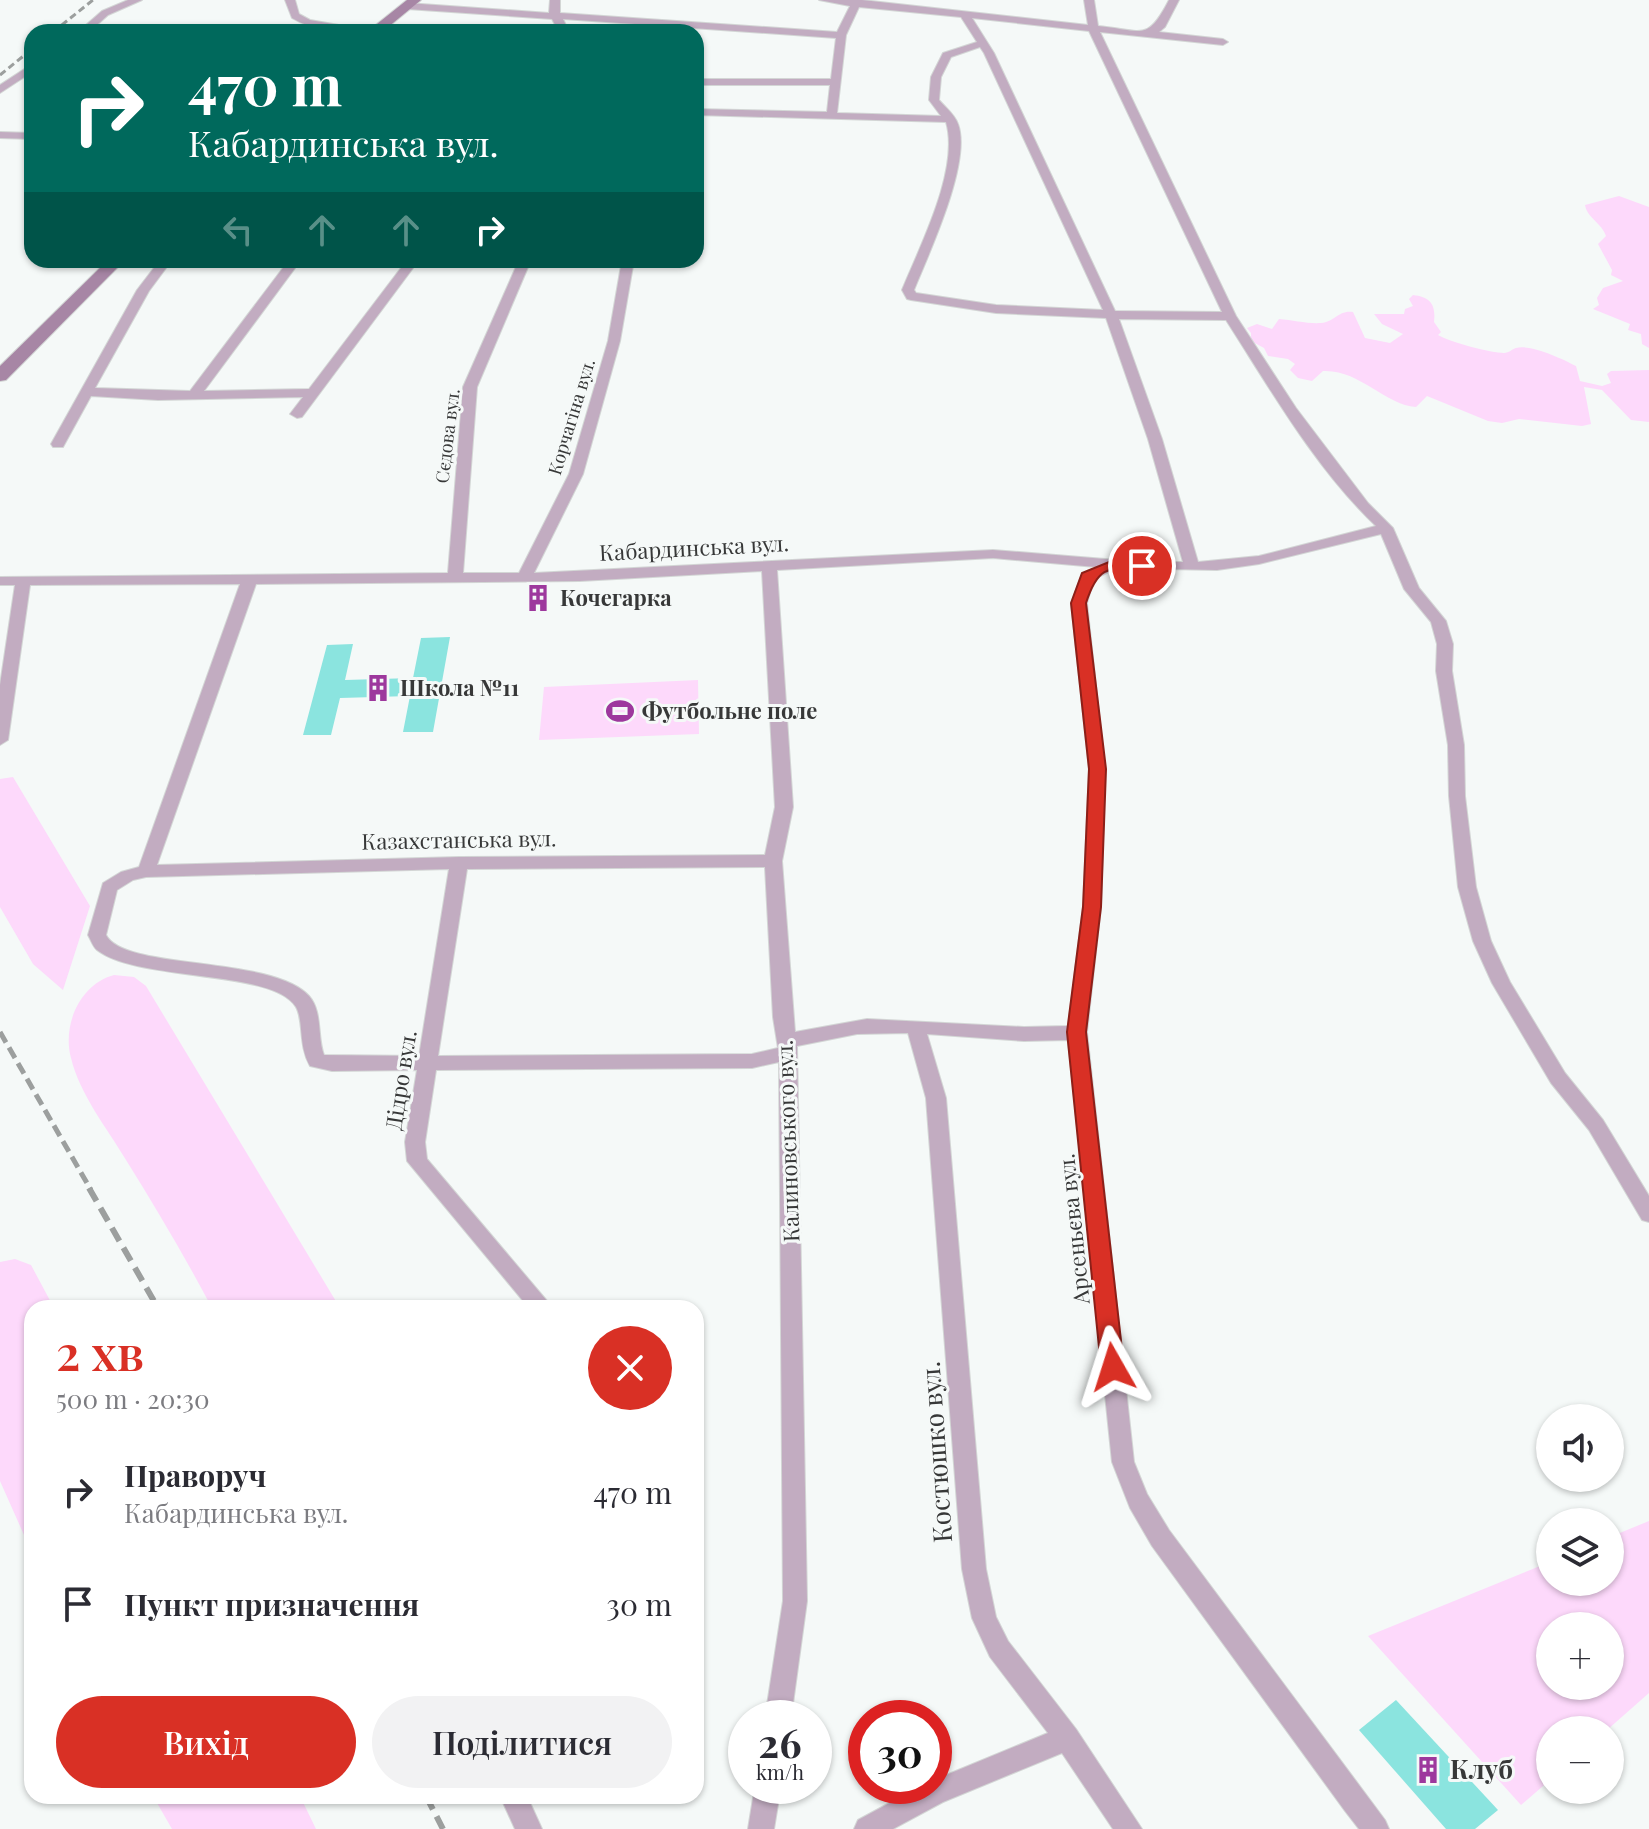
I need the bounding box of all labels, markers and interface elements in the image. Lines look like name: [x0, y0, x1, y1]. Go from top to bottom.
text: 470 m: [188, 46, 342, 121]
icon: right: [56, 56, 160, 160]
text: Кабардинська вул.: [188, 118, 499, 166]
icon: left: [216, 208, 260, 252]
icon: ahead: [300, 208, 344, 252]
icon: ahead: [384, 208, 428, 252]
icon: right: [468, 208, 512, 252]
street label: Корчагіна вул.: [542, 356, 600, 478]
street label: Сєдова вул.: [429, 387, 465, 485]
street label: Кабардинська вул.: [598, 527, 790, 567]
pin: [1108, 532, 1176, 600]
icon: arrive: [1120, 544, 1164, 588]
place label: Кочегарка: [560, 582, 672, 612]
building icon: Кочегарка: [523, 583, 553, 613]
place label: Школа №11: [400, 672, 519, 702]
building icon: Школа №11: [363, 673, 393, 703]
place label: Футбольне поле: [642, 695, 817, 725]
sports icon: Футбольне поле: [605, 696, 635, 726]
street label: Казахстанська вул.: [361, 822, 557, 856]
street label: Дідро вул.: [377, 1028, 423, 1132]
street label: Калиновського вул.: [768, 1039, 806, 1243]
street label: Арсеньєва вул.: [1050, 1152, 1096, 1307]
text: 2 хв: [56, 1319, 144, 1383]
position arrow: [1071, 1325, 1155, 1409]
button: close: [588, 1326, 672, 1410]
street label: Костюшко вул.: [912, 1360, 959, 1544]
text: 500 m · 20:30: [56, 1381, 210, 1416]
map controls: [1536, 1404, 1624, 1804]
button: sound: [1536, 1404, 1624, 1492]
text: Праворуч: [124, 1455, 266, 1495]
icon: right: [56, 1470, 100, 1514]
text: 470 m: [593, 1472, 672, 1512]
text: Кабардинська вул.: [124, 1495, 348, 1530]
button: layers: [1536, 1508, 1624, 1596]
icon: arrive: [56, 1582, 100, 1626]
text: Пункт призначення: [124, 1584, 419, 1624]
text: 30 m: [606, 1584, 672, 1624]
button: +: [1536, 1612, 1624, 1700]
button: Вихід: [56, 1696, 356, 1788]
button: Поділитися: [372, 1696, 672, 1788]
speed limit sign: 30: [848, 1700, 952, 1804]
text: 26: [758, 1715, 802, 1768]
button: −: [1536, 1716, 1624, 1804]
place label: Клуб: [1450, 1751, 1513, 1786]
building icon: Клуб: [1413, 1755, 1443, 1785]
text: km/h: [756, 1758, 804, 1785]

